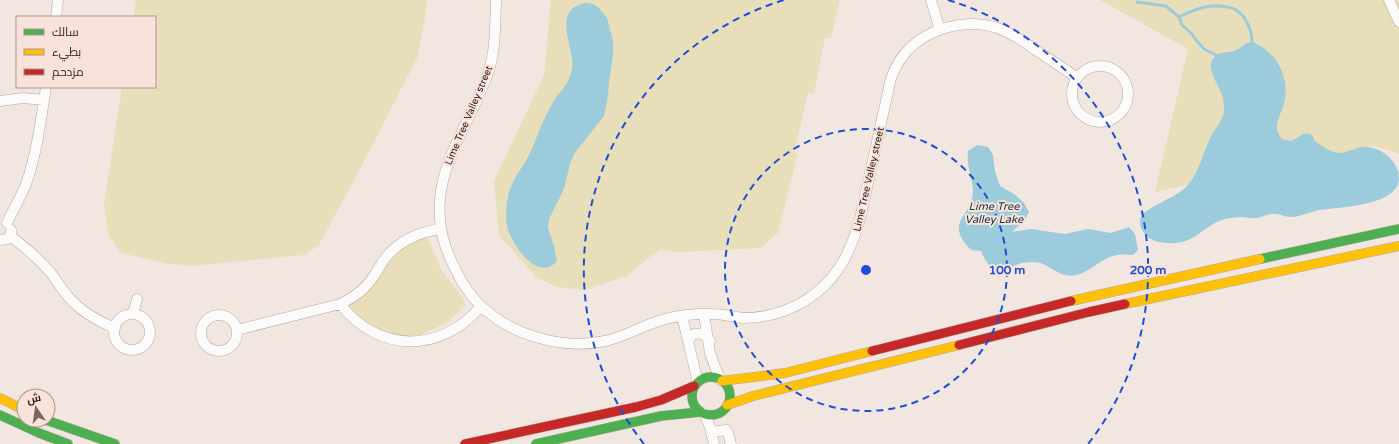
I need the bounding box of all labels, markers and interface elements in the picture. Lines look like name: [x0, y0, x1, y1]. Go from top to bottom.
legend: [16, 16, 156, 88]
text: سالك: [52, 25, 79, 39]
text: بطيء: [52, 45, 81, 62]
street label: Lime Tree Valley street: [443, 64, 495, 167]
text: مزدحم: [52, 65, 84, 80]
street label: Lime Tree Valley street: [851, 126, 887, 233]
water label: Lime Tree Valley Lake: [965, 200, 1024, 226]
centre of rings: [859, 263, 873, 277]
text: 100 m: [989, 263, 1025, 277]
text: 200 m: [1130, 263, 1166, 277]
north arrow: [16, 388, 56, 428]
text: ش: [26, 391, 42, 407]

